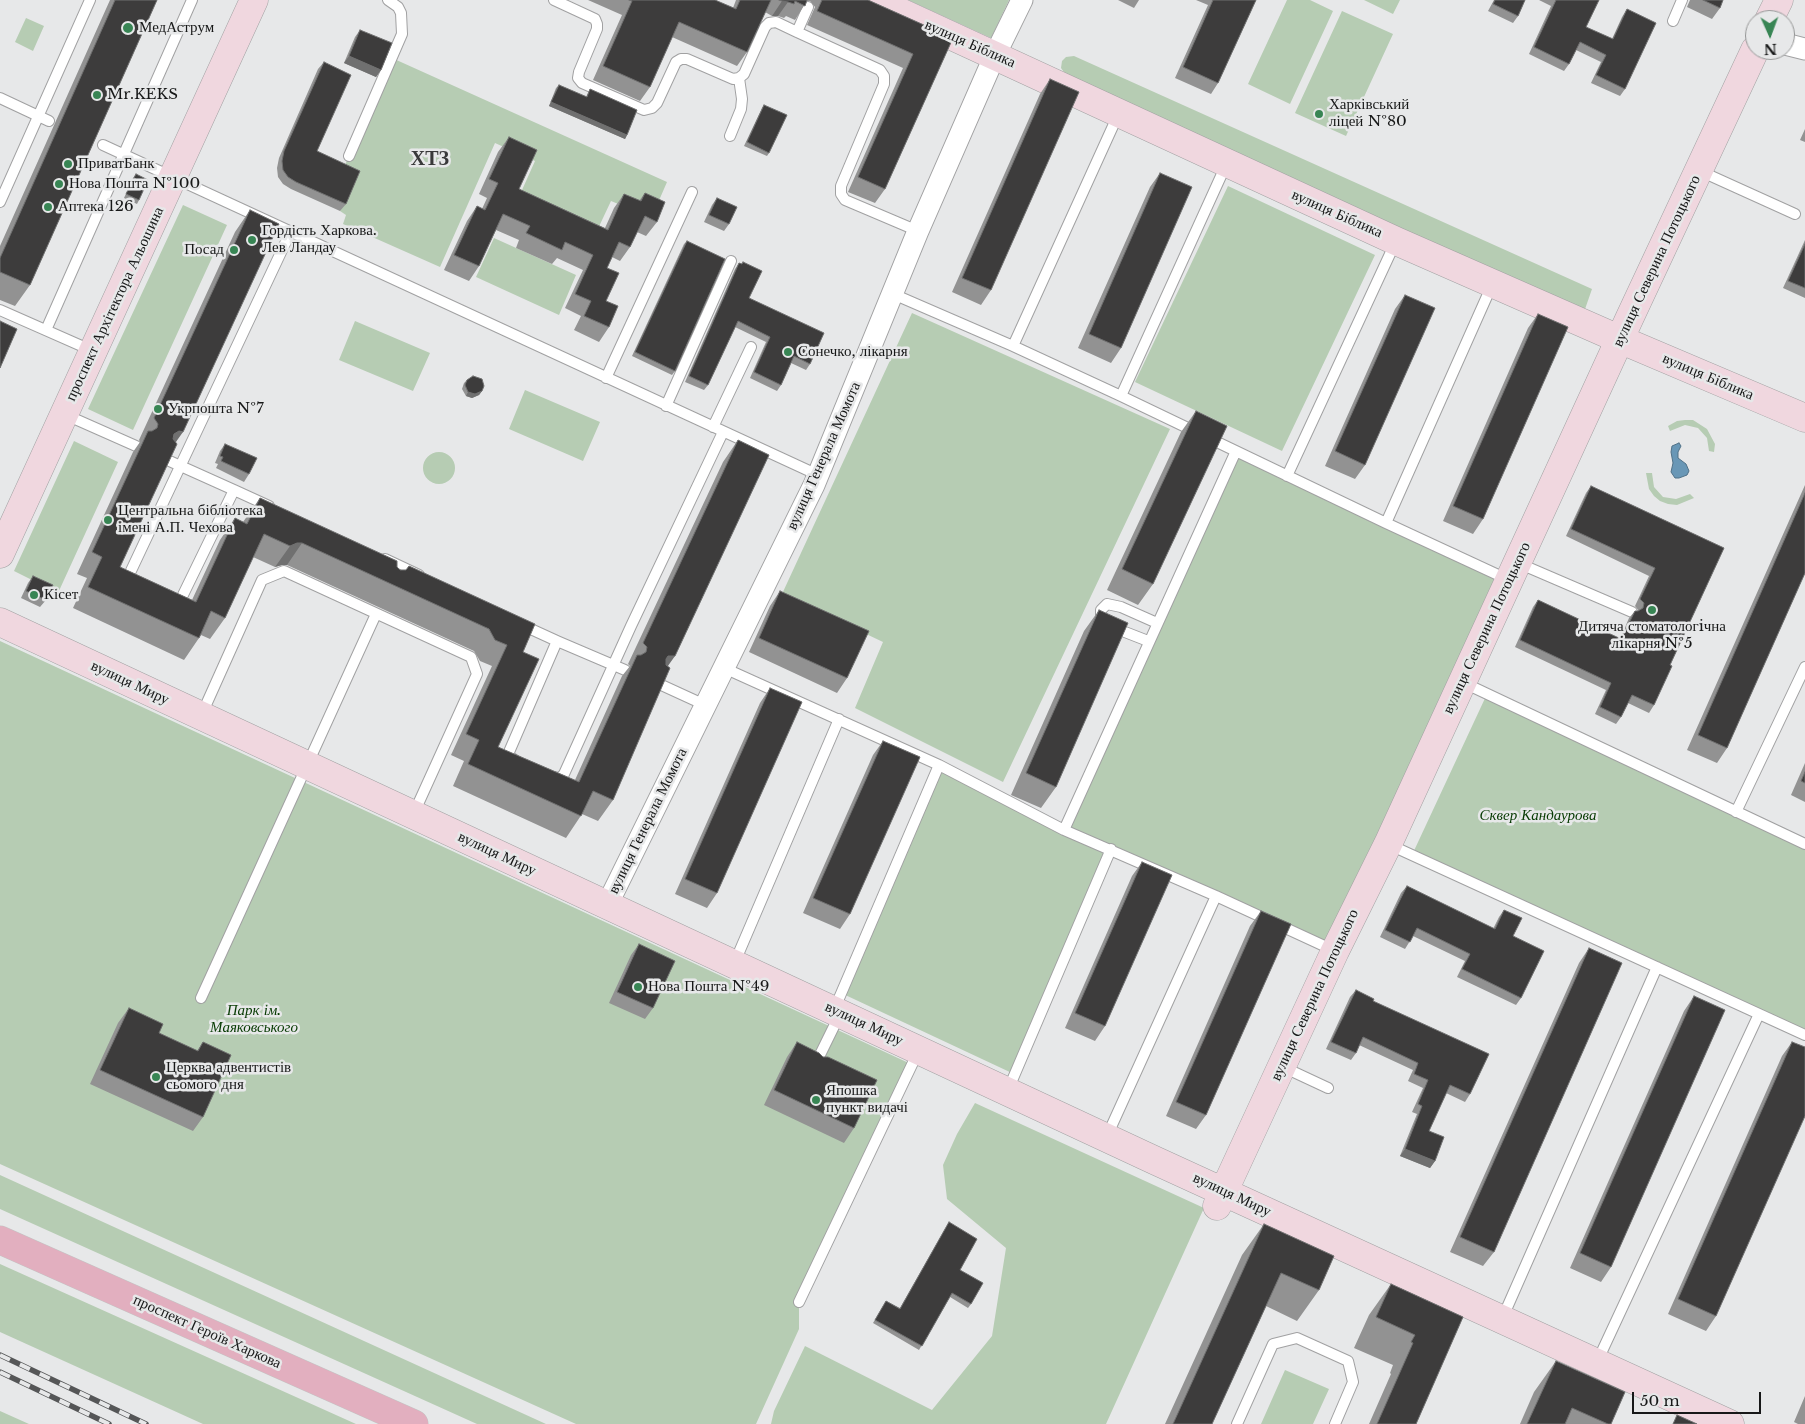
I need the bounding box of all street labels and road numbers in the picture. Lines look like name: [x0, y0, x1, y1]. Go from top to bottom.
street label: вулиця Біблика: [922, 16, 1018, 72]
street label: вулиця Северина Потоцького: [1609, 172, 1705, 350]
street label: вулиця Біблика: [1289, 186, 1385, 242]
street label: проспект Архітектора Альошина: [62, 204, 168, 404]
street label: вулиця Біблика: [1660, 350, 1756, 404]
street label: вулиця Генерала Момота: [783, 379, 865, 533]
street label: вулиця Северина Потоцького: [1439, 539, 1535, 717]
street label: вулиця Миру: [88, 657, 172, 709]
street label: вулиця Генерала Момота: [605, 745, 691, 897]
street label: вулиця Миру: [455, 828, 539, 880]
street label: вулиця Северина Потоцького: [1267, 906, 1363, 1084]
street label: вулиця Миру: [822, 998, 906, 1050]
street label: вулиця Миру: [1190, 1169, 1274, 1221]
street label: проспект Героїв Харкова: [130, 1291, 284, 1373]

